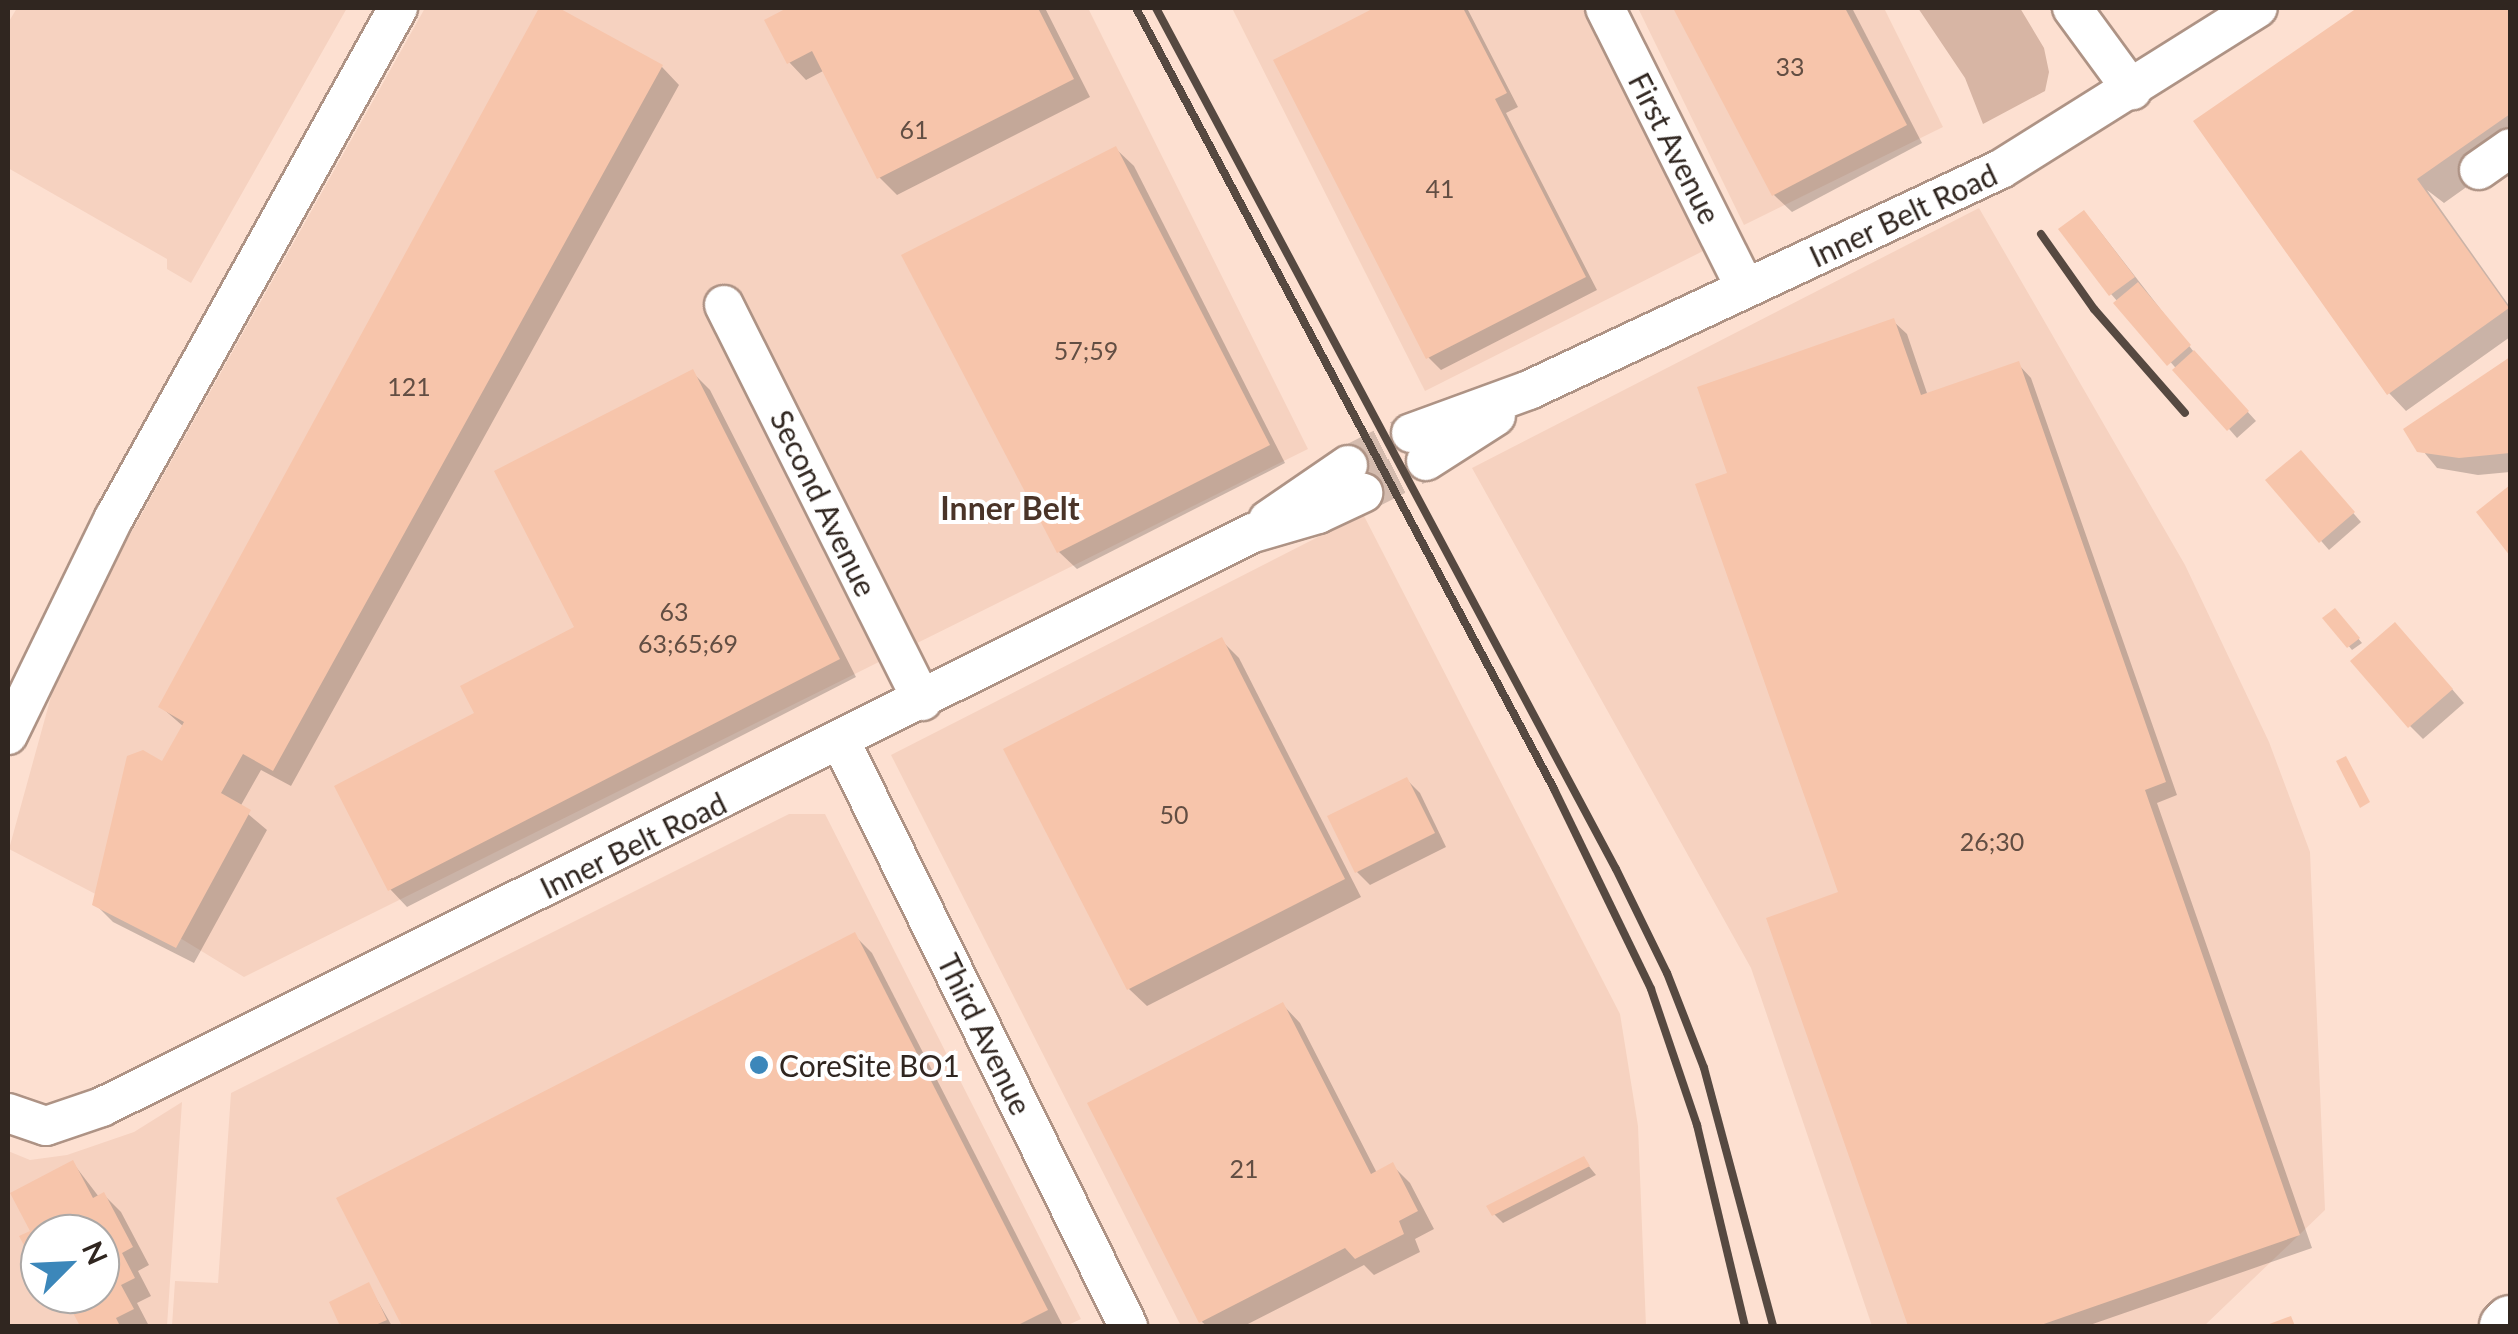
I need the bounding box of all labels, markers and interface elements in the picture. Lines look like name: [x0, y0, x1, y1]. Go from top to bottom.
house number: 33: [1776, 51, 1804, 81]
street label: First Avenue: [1621, 66, 1729, 230]
house number: 61: [900, 114, 928, 144]
street label: Inner Belt Road: [1803, 156, 2003, 274]
house number: 41: [1426, 173, 1454, 203]
house number: 57;59: [1054, 335, 1118, 365]
house number: 121: [387, 371, 431, 401]
street label: Second Avenue: [763, 404, 885, 602]
district label: Inner Belt: [940, 489, 1080, 527]
house number: 63: [660, 596, 688, 626]
house number: 63;65;69: [638, 628, 738, 658]
street label: Inner Belt Road: [534, 784, 732, 906]
house number: 50: [1160, 799, 1188, 829]
house number: 26;30: [1960, 826, 2024, 856]
street label: Third Avenue: [930, 947, 1040, 1121]
place label: CoreSite BO1: [779, 1047, 960, 1083]
marker: CoreSite BO1: [748, 1054, 770, 1076]
house number: 21: [1230, 1153, 1258, 1183]
north arrow: [20, 1214, 120, 1314]
text: N: [76, 1236, 115, 1269]

